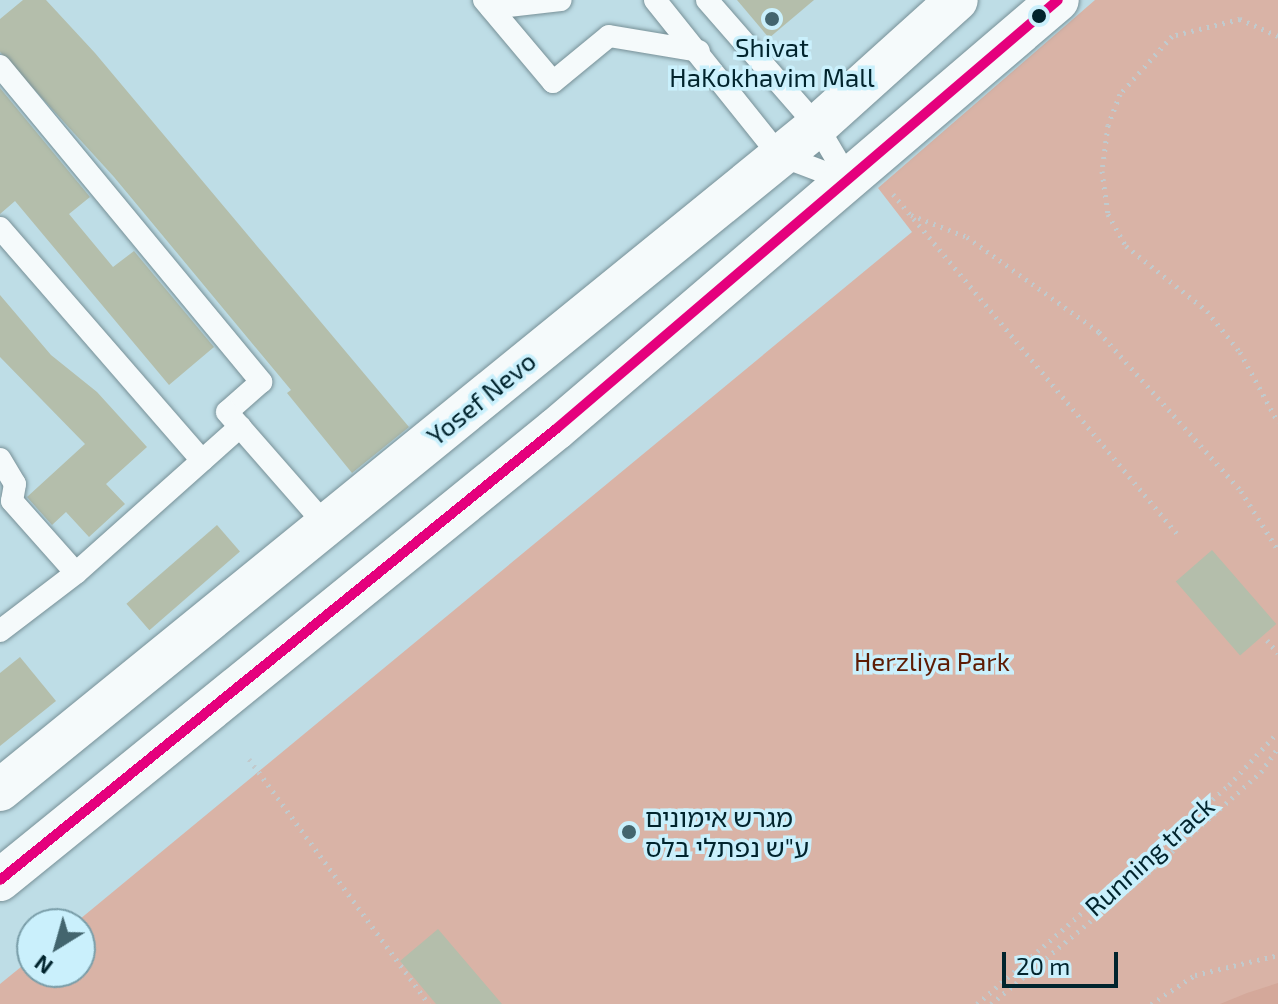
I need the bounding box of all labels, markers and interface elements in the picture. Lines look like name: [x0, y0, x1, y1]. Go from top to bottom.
unlabelled marker: [1031, 8, 1047, 24]
marker: Shivat HaKokhavim Mall: [763, 10, 781, 28]
place label: Shivat HaKokhavim Mall: [669, 31, 875, 92]
street label: Yosef Nevo: [420, 345, 542, 451]
park label: Herzliya Park: [854, 645, 1010, 677]
street label: Running track: [1078, 790, 1220, 922]
place label: מגרש אימונים ע"ש נפתלי בלס: [645, 801, 809, 862]
marker: מגרש אימונים ע"ש נפתלי בלס: [620, 823, 638, 841]
north arrow: [16, 908, 96, 988]
scale bar: [1006, 936, 1122, 986]
text: N: [29, 950, 57, 981]
text: 20 m: [1016, 951, 1070, 980]

